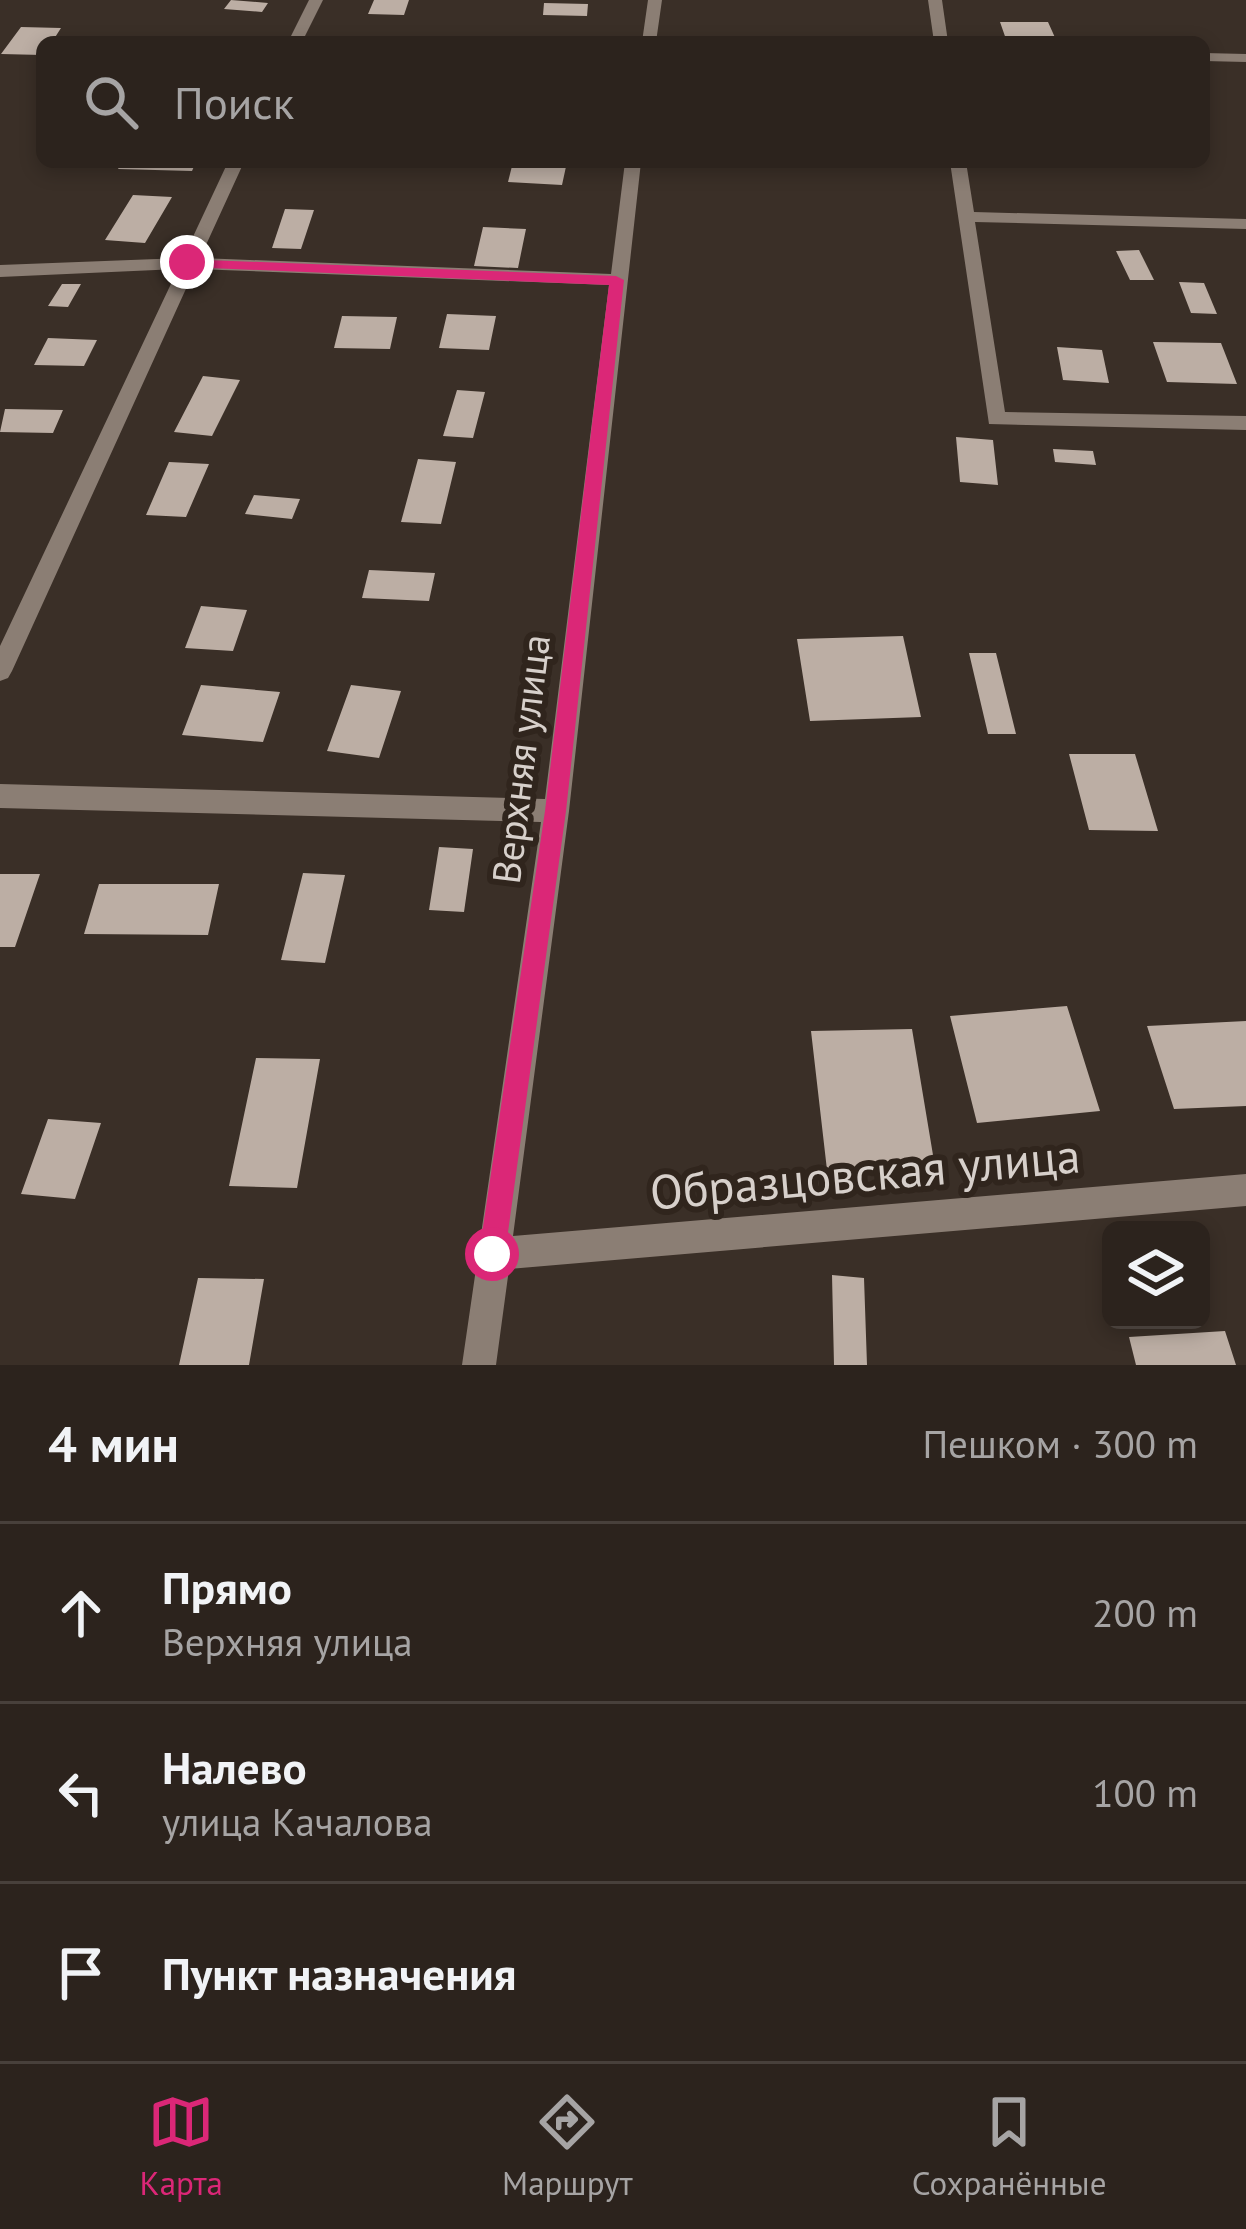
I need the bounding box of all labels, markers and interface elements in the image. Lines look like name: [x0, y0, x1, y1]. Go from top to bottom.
search box: [36, 36, 1210, 168]
icon: search: [78, 69, 144, 135]
text: Поиск: [174, 73, 294, 131]
route end: [160, 235, 214, 289]
street label: Верхняя улица: [480, 631, 561, 886]
street label: Образцовская улица: [647, 1123, 1083, 1223]
map controls: [1102, 1221, 1210, 1329]
button: layers: [1102, 1221, 1210, 1329]
route start: [465, 1227, 519, 1281]
text: 4 мин: [48, 1410, 179, 1476]
text: Пешком · 300 m: [922, 1418, 1198, 1469]
text: Прямо: [162, 1558, 292, 1616]
icon: ahead: [48, 1580, 114, 1646]
text: 200 m: [1092, 1587, 1198, 1638]
text: Верхняя улица: [162, 1616, 413, 1667]
text: Налево: [162, 1738, 307, 1796]
icon: left: [48, 1760, 114, 1826]
text: 100 m: [1092, 1767, 1198, 1818]
text: улица Качалова: [162, 1796, 433, 1847]
icon: arrive: [48, 1940, 114, 2006]
text: Пункт назначения: [162, 1944, 516, 2002]
tab: Карта: [140, 2089, 223, 2204]
tab: Маршрут: [502, 2089, 633, 2204]
tab: Сохранённые: [912, 2089, 1106, 2204]

